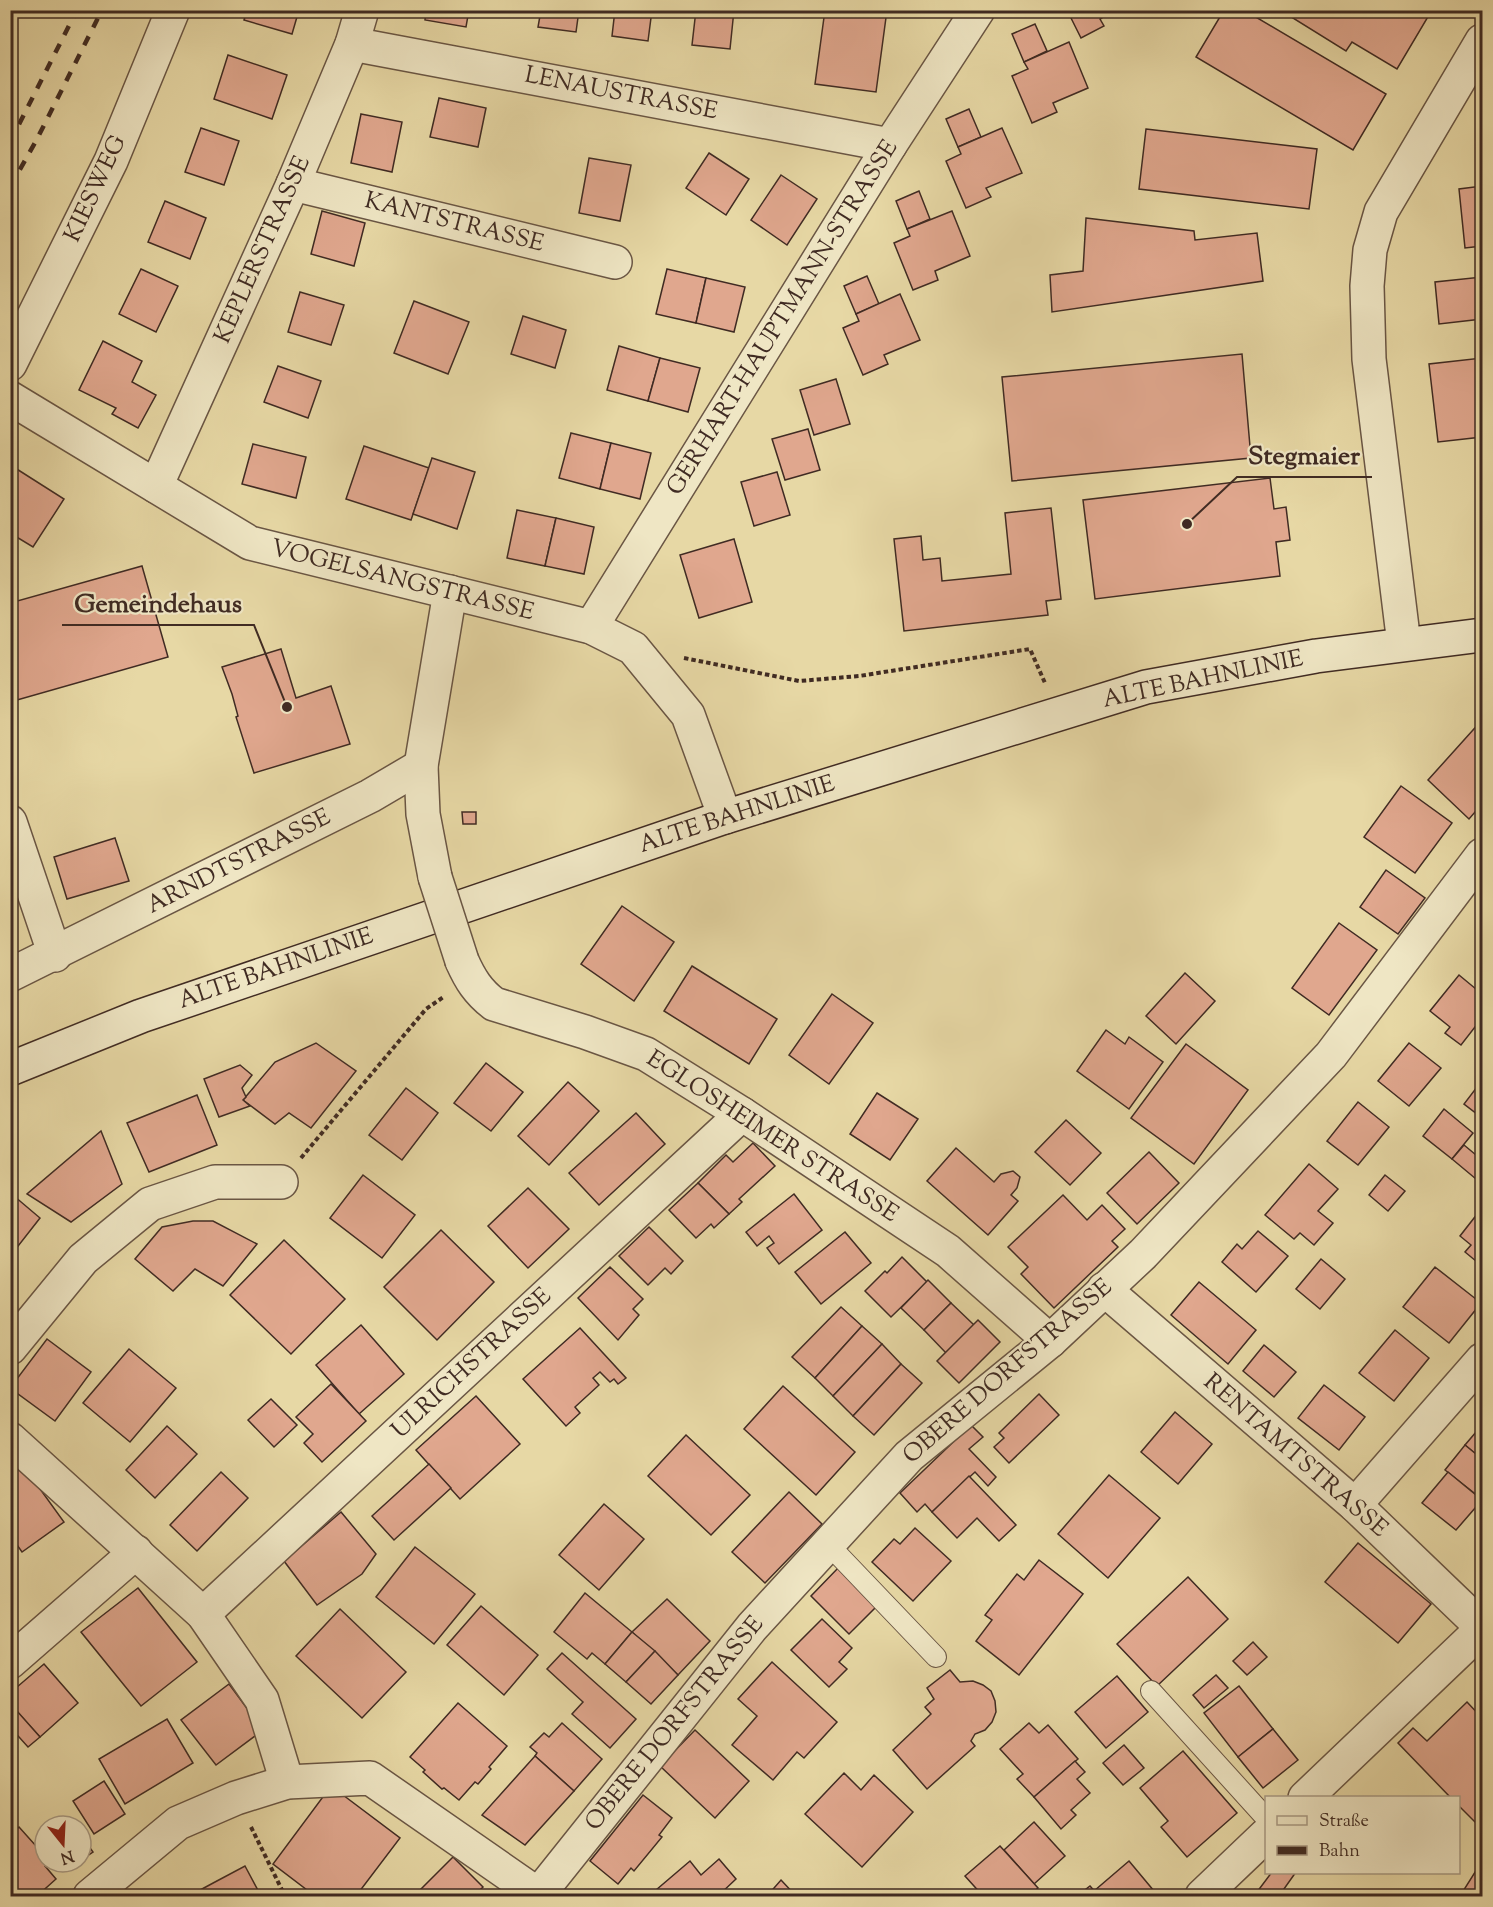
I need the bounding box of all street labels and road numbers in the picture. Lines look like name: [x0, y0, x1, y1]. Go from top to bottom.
street label: LENAUSTRASSE: [522, 59, 721, 129]
street label: KIESWEG: [56, 130, 136, 248]
street label: GERHART-HAUPTMANN-STRASSE: [659, 133, 907, 502]
street label: KEPLERSTRASSE: [206, 150, 320, 349]
street label: KANTSTRASSE: [361, 184, 548, 262]
street label: VOGELSANGSTRASSE: [267, 532, 538, 630]
street label: ALTE BAHNLINIE: [1100, 642, 1307, 718]
street label: ALTE BAHNLINIE: [635, 767, 840, 863]
street label: ARNDTSTRASSE: [141, 801, 337, 923]
street label: ALTE BAHNLINIE: [174, 920, 379, 1018]
street label: EGLOSHEIMER STRASSE: [639, 1043, 905, 1232]
street label: OBERE DORFSTRASSE: [896, 1271, 1121, 1473]
street label: ULRICHSTRASSE: [384, 1280, 560, 1447]
street label: RENTAMTSTRASSE: [1195, 1366, 1395, 1546]
street label: OBERE DORFSTRASSE: [578, 1609, 773, 1839]

